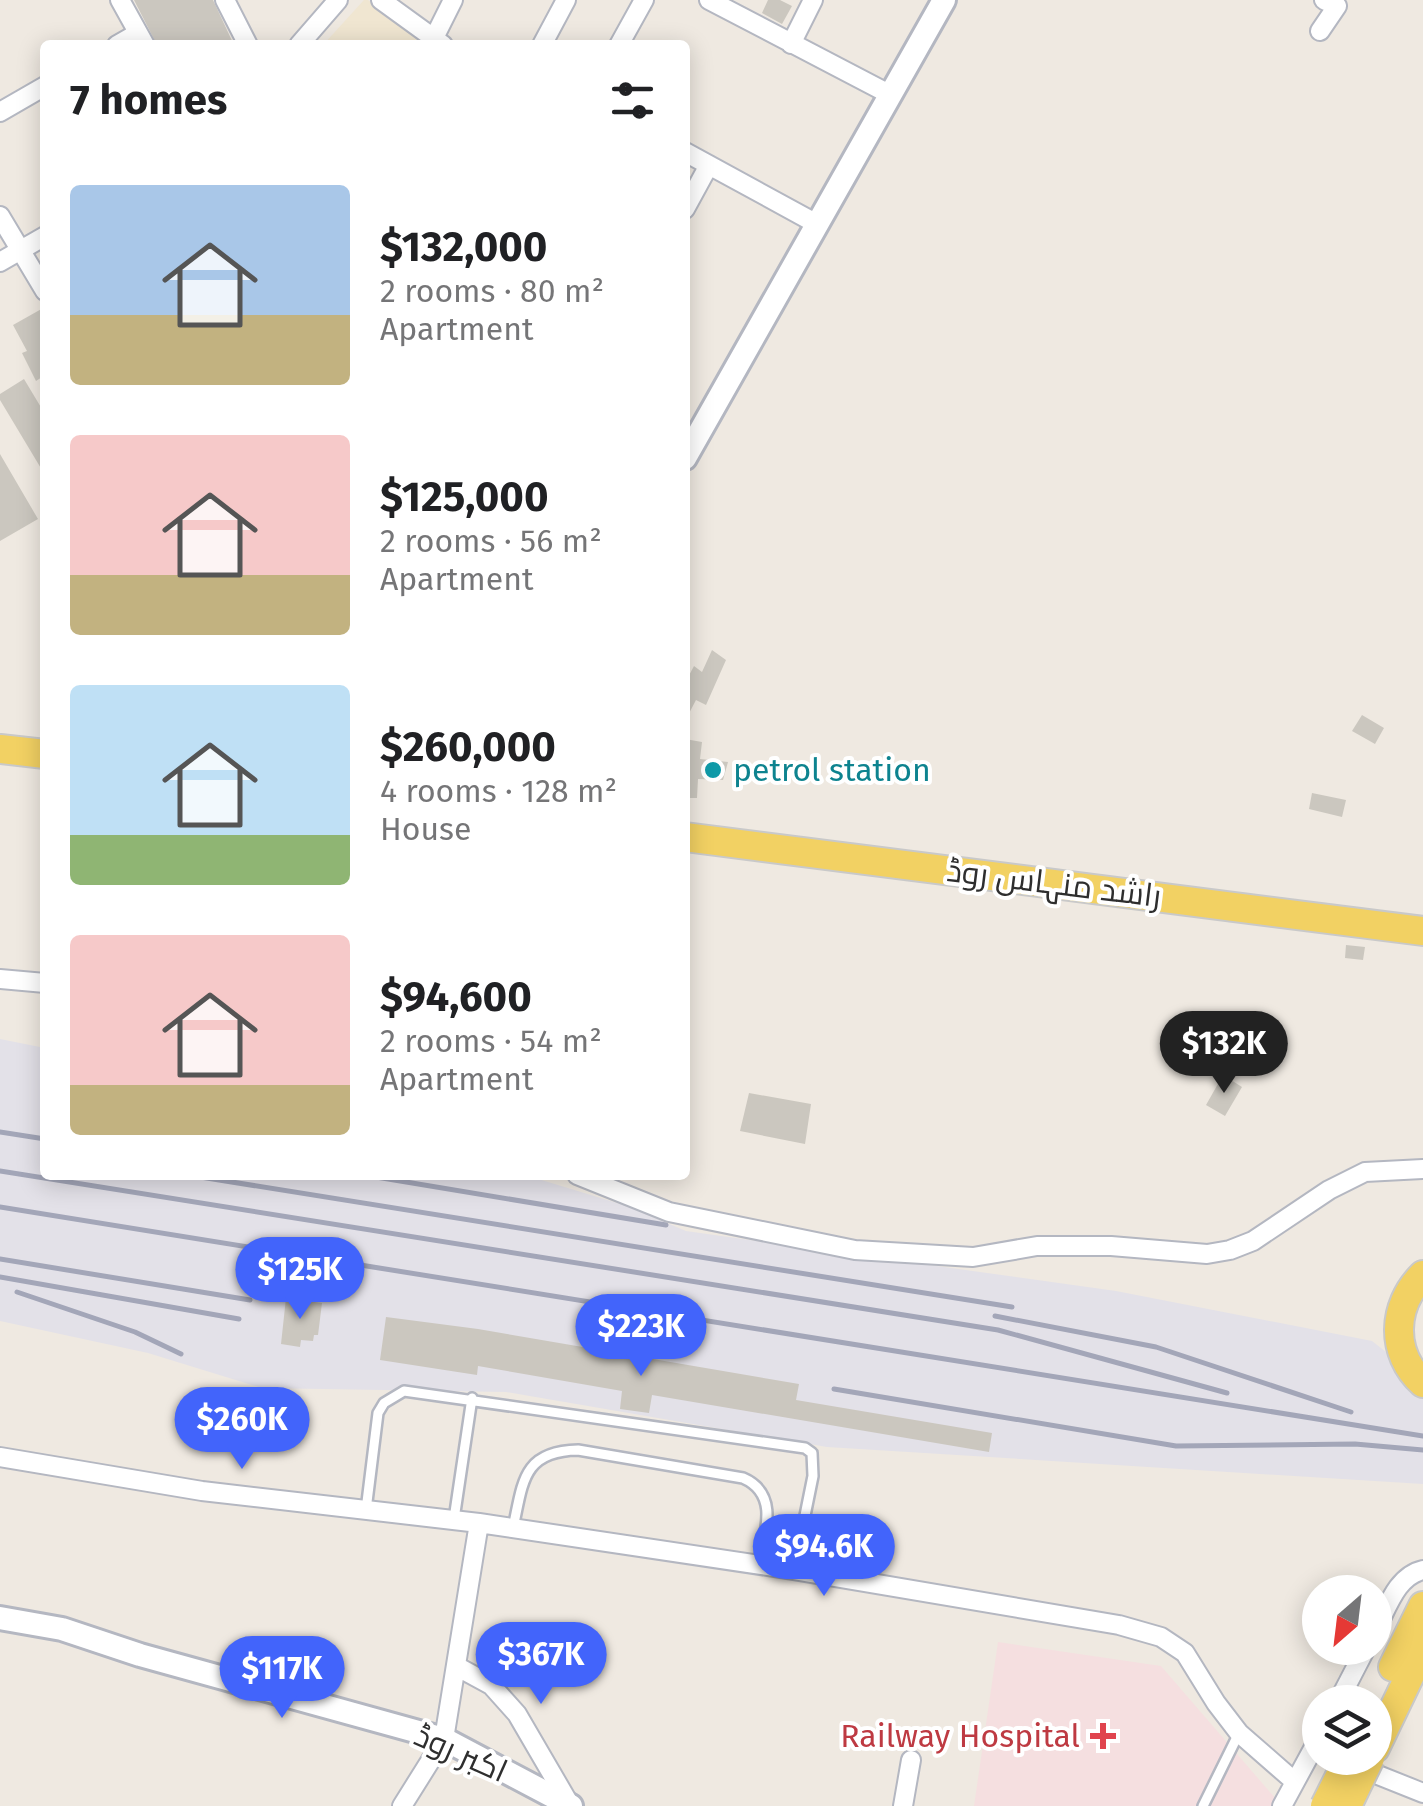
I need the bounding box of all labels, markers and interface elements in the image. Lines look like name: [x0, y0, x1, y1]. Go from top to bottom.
icon: filters: [605, 73, 660, 128]
text: 7 homes: [70, 75, 227, 125]
text: $132,000: [380, 222, 547, 272]
icon: home: [150, 225, 270, 345]
text: 2 rooms · 80 m²: [380, 272, 604, 310]
text: Apartment: [380, 310, 534, 348]
text: $125,000: [380, 472, 548, 522]
icon: home: [150, 475, 270, 595]
text: 2 rooms · 56 m²: [380, 522, 602, 560]
text: Apartment: [380, 560, 534, 598]
text: $260,000: [380, 722, 556, 772]
icon: home: [150, 725, 270, 845]
place label: petrol station: [733, 751, 931, 789]
marker: petrol station: [702, 759, 724, 781]
text: 4 rooms · 128 m²: [380, 772, 617, 810]
text: House: [380, 810, 471, 848]
street label: راشد منہاس روڈ: [944, 851, 1163, 917]
text: $94,600: [380, 972, 532, 1022]
icon: home: [150, 975, 270, 1095]
pin: $132K: [1154, 1011, 1294, 1096]
text: 2 rooms · 54 m²: [380, 1022, 602, 1060]
text: $132K: [1182, 1024, 1266, 1062]
text: Apartment: [380, 1060, 534, 1098]
pin: $125K: [230, 1237, 370, 1322]
text: $125K: [257, 1250, 343, 1288]
pin: $223K: [571, 1294, 711, 1379]
text: $223K: [597, 1307, 685, 1345]
pin: $260K: [172, 1387, 312, 1472]
text: $260K: [197, 1400, 287, 1438]
pin: $94.6K: [743, 1514, 905, 1599]
text: $94.6K: [775, 1527, 873, 1565]
north arrow: [1302, 1575, 1392, 1665]
map controls: [1302, 1575, 1392, 1775]
pin: $367K: [471, 1622, 611, 1707]
text: $367K: [498, 1635, 584, 1673]
pin: $117K: [212, 1636, 352, 1721]
text: $117K: [242, 1649, 322, 1687]
button: layers: [1302, 1685, 1392, 1775]
street label: اکبر روڈ: [409, 1716, 513, 1790]
place label: Railway Hospital: [840, 1717, 1080, 1755]
marker: Railway Hospital: [1090, 1723, 1116, 1749]

